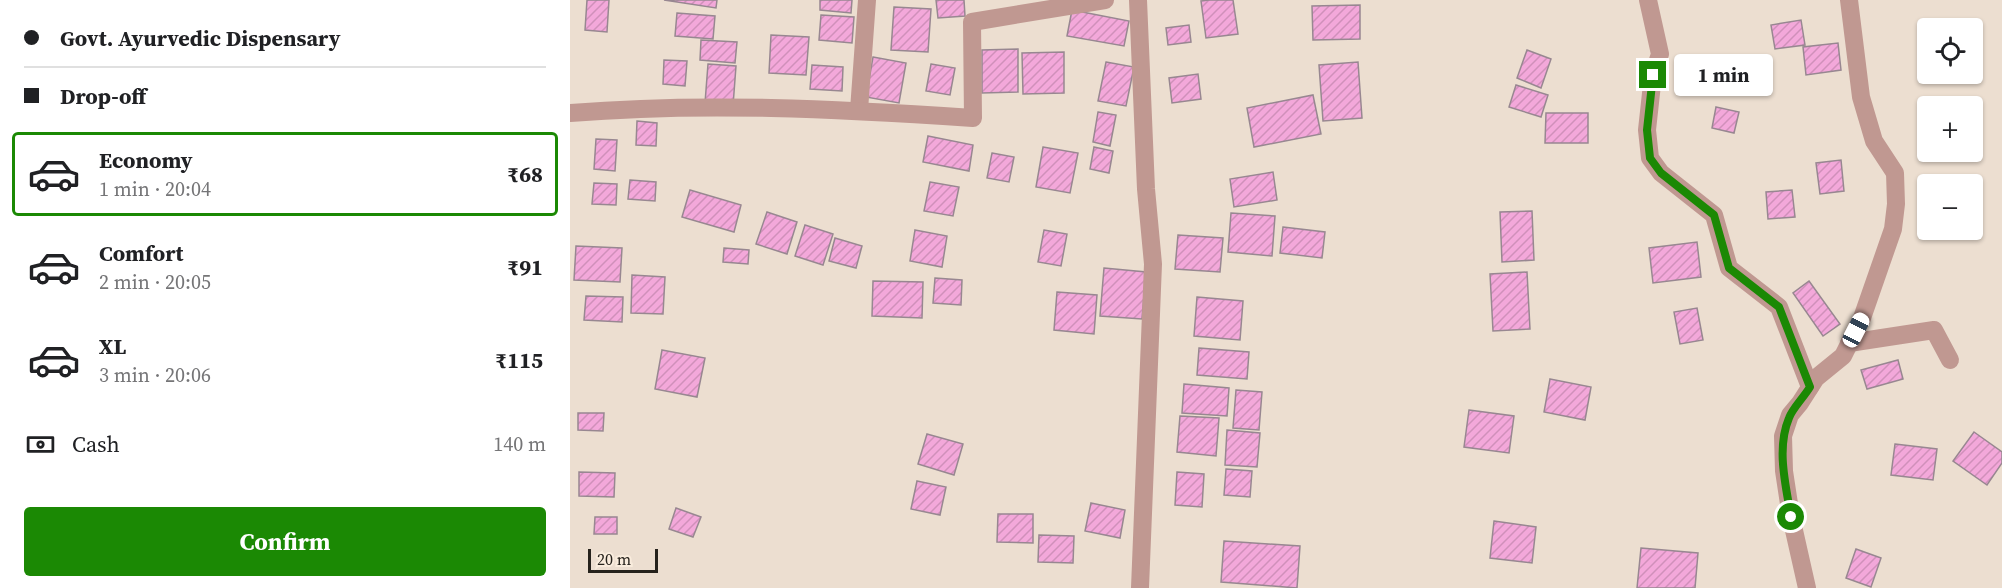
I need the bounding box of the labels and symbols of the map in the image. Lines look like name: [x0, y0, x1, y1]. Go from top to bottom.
callout: 1 min: [1674, 54, 1773, 96]
route end: [1639, 61, 1666, 88]
car: [1840, 310, 1872, 350]
route start: [1777, 503, 1804, 530]
scale bar: [588, 546, 658, 574]

